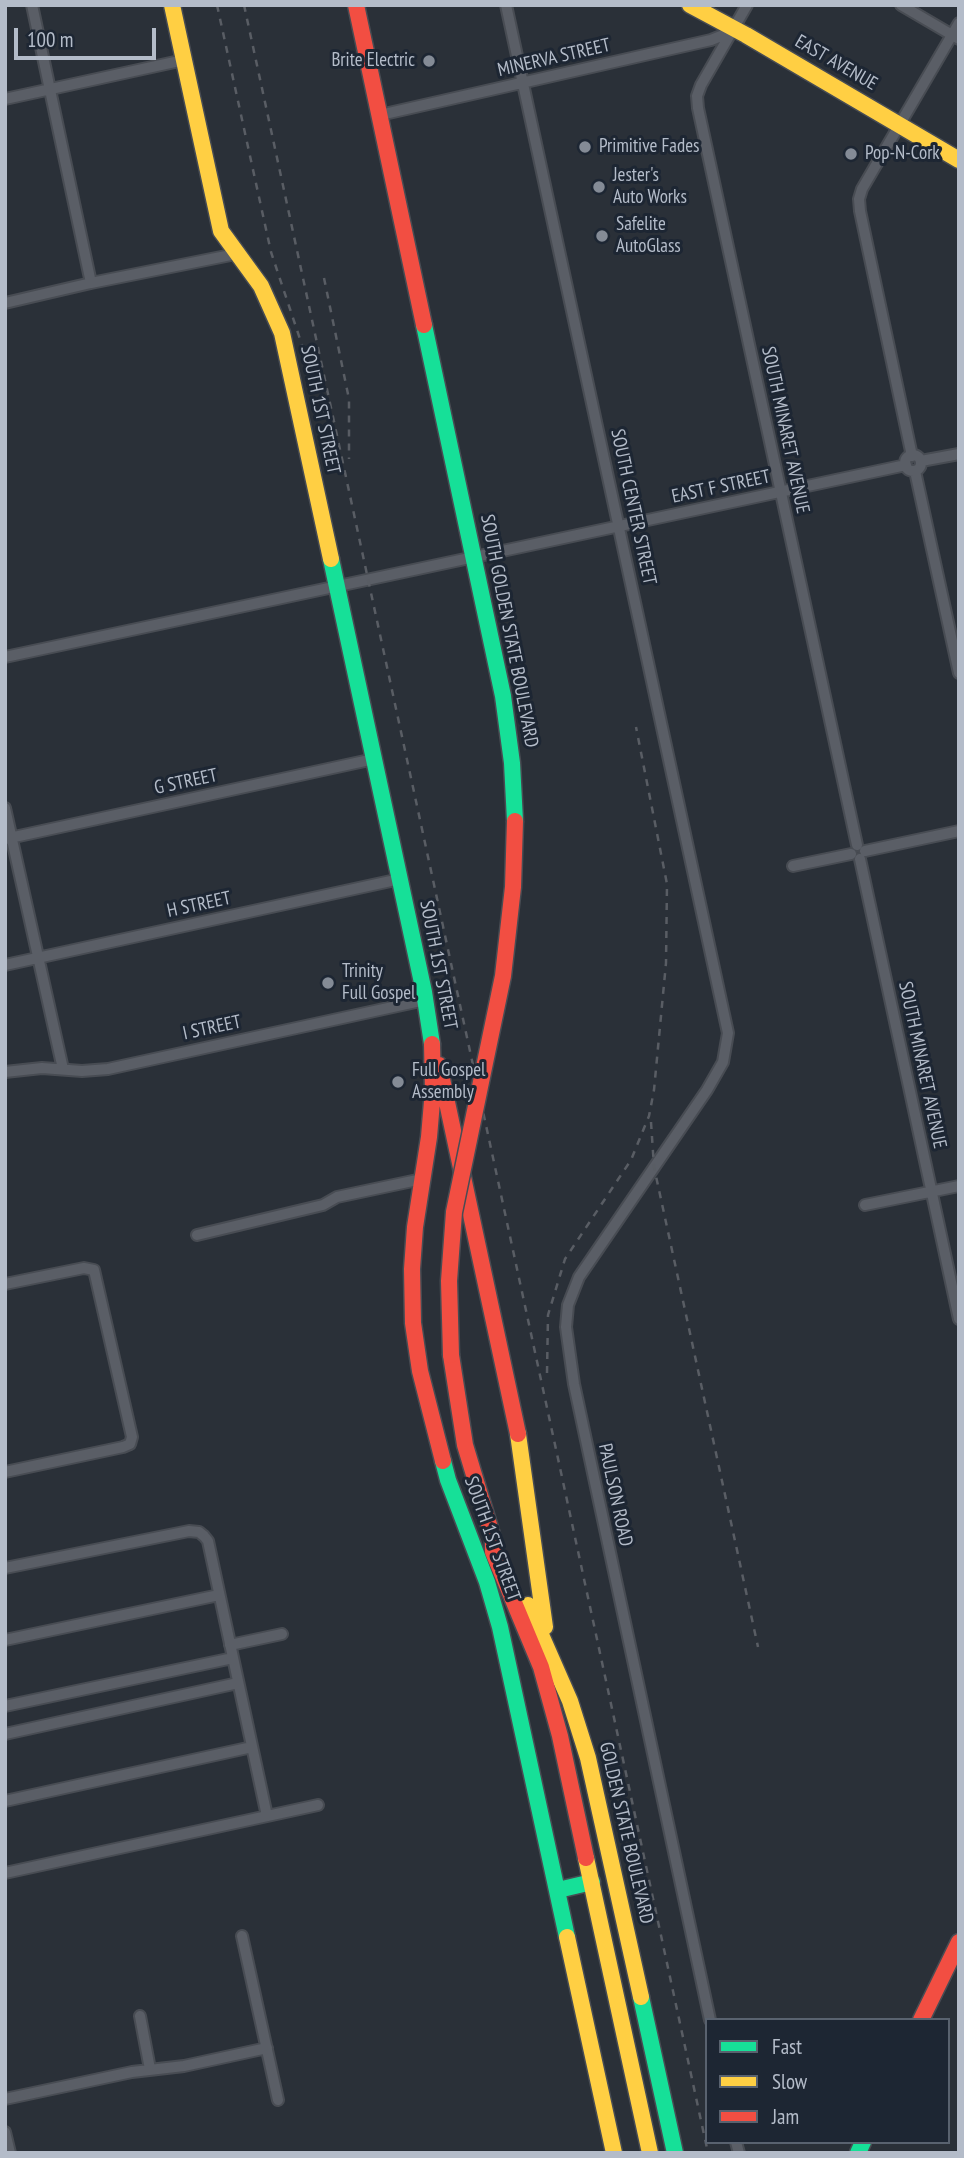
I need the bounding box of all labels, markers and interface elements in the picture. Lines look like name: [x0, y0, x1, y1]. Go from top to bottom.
scale bar: [18, 14, 159, 58]
text: 100 m: [27, 26, 73, 53]
street label: EAST AVENUE: [791, 30, 881, 96]
street label: MINERVA STREET: [495, 34, 613, 82]
place label: Brite Electric: [331, 50, 415, 72]
marker: Brite Electric: [421, 53, 437, 69]
place label: Primitive Fades: [599, 136, 699, 158]
marker: Primitive Fades: [577, 139, 593, 155]
place label: Pop-N-Cork: [865, 143, 940, 165]
marker: Pop-N-Cork: [843, 146, 859, 162]
place label: Jester's Auto Works: [613, 165, 687, 209]
marker: Jester's Auto Works: [591, 179, 607, 195]
place label: Safelite AutoGlass: [616, 214, 681, 258]
marker: Safelite AutoGlass: [594, 228, 610, 244]
street label: SOUTH 1ST STREET: [295, 344, 345, 476]
street label: SOUTH MINARET AVENUE: [756, 344, 814, 516]
street label: SOUTH CENTER STREET: [605, 427, 661, 587]
street label: EAST F STREET: [670, 465, 772, 509]
street label: SOUTH GOLDEN STATE BOULEVARD: [475, 513, 543, 749]
street label: G STREET: [152, 764, 220, 800]
street label: H STREET: [165, 887, 233, 923]
street label: SOUTH 1ST STREET: [414, 899, 462, 1031]
place label: Trinity Full Gospel: [342, 961, 415, 1005]
marker: Trinity Full Gospel: [320, 975, 336, 991]
street label: SOUTH MINARET AVENUE: [893, 979, 951, 1151]
street label: I STREET: [181, 1011, 243, 1045]
place label: Full Gospel Assembly: [412, 1060, 485, 1104]
marker: Full Gospel Assembly: [390, 1074, 406, 1090]
street label: PAULSON ROAD: [593, 1441, 637, 1549]
street label: SOUTH 1ST STREET: [459, 1474, 525, 1604]
street label: GOLDEN STATE BOULEVARD: [594, 1740, 658, 1926]
legend: [705, 2018, 950, 2144]
text: Fast: [772, 2033, 802, 2060]
text: Slow: [772, 2068, 807, 2095]
text: Jam: [772, 2103, 799, 2130]

